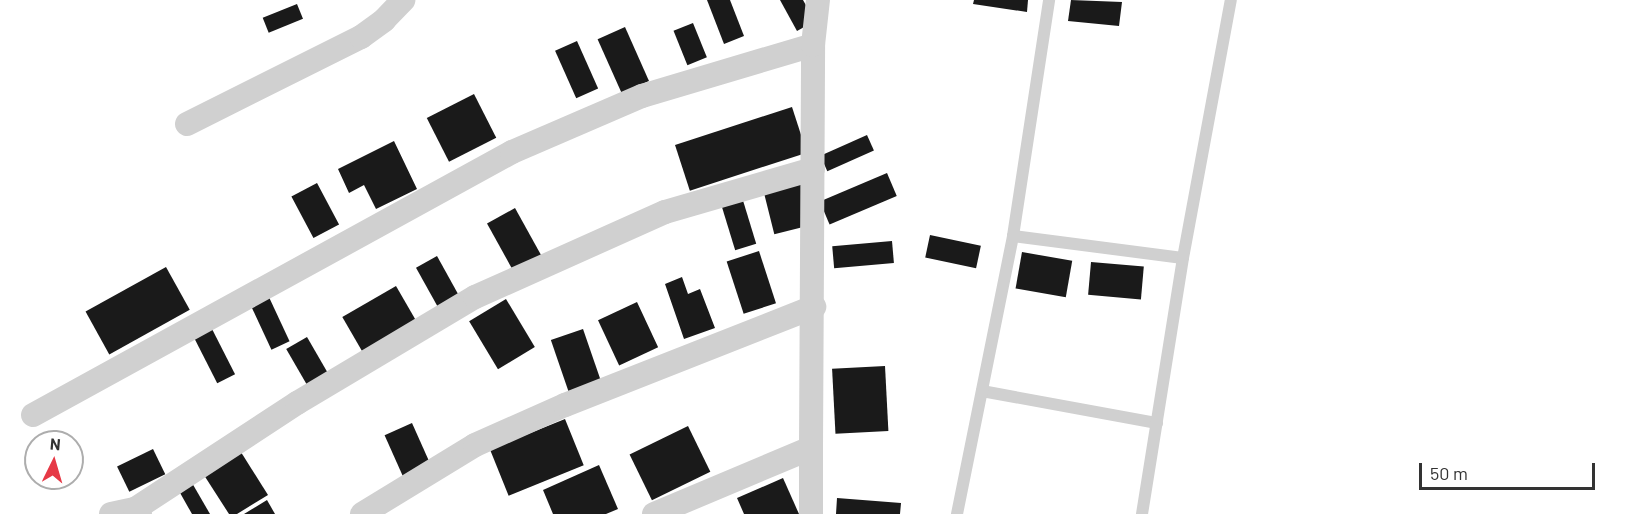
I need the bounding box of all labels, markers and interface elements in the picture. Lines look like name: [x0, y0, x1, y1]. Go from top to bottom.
north arrow: [24, 430, 84, 490]
text: N: [49, 434, 62, 453]
scale bar: [1422, 451, 1598, 489]
text: 50 m: [1430, 462, 1468, 484]

